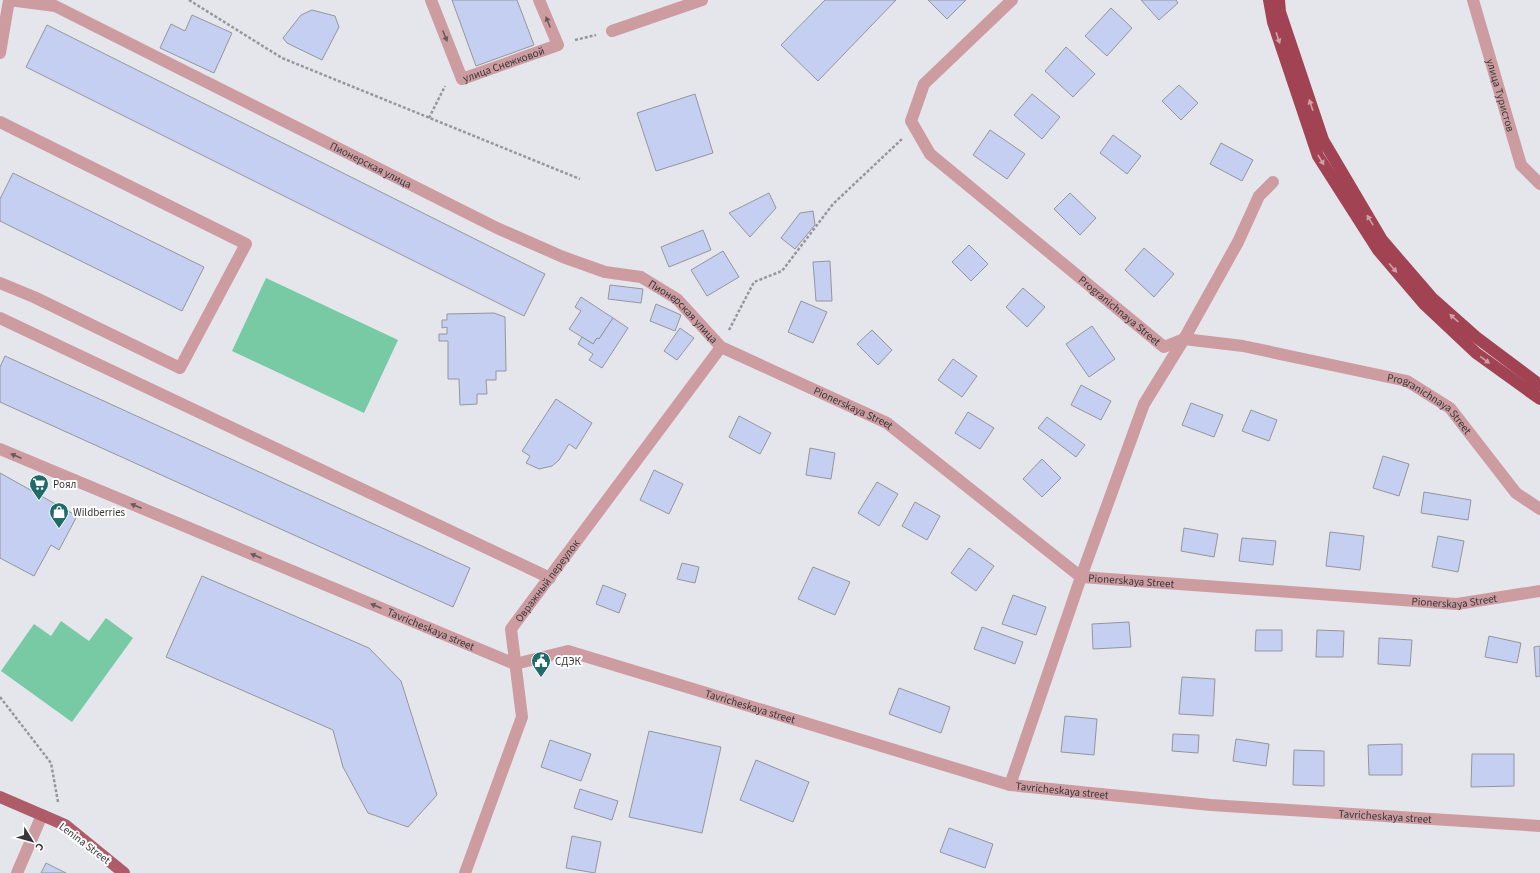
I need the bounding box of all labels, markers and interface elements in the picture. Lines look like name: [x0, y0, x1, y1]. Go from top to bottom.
one-way arrow: [545, 16, 551, 28]
one-way arrow: [442, 31, 448, 42]
one-way arrow: [1275, 32, 1281, 44]
street label: улица Снежковой: [461, 43, 547, 86]
street label: улица Туристов: [1482, 57, 1518, 134]
one-way arrow: [1308, 98, 1314, 110]
street label: Пионерская улица: [327, 138, 414, 192]
one-way arrow: [1317, 154, 1324, 166]
one-way arrow: [1366, 214, 1373, 226]
one-way arrow: [1389, 263, 1398, 273]
street label: Progranichnaya Street: [1075, 273, 1164, 349]
street label: Пионерская улица: [645, 276, 721, 347]
one-way arrow: [1449, 313, 1459, 323]
one-way arrow: [1480, 356, 1490, 364]
street label: Progranichnaya Street: [1386, 370, 1475, 438]
street label: Pionerskaya Street: [811, 383, 896, 433]
one-way arrow: [11, 453, 22, 459]
supermarket icon: Роял: [28, 473, 50, 501]
place label: Роял: [53, 477, 76, 492]
shop icon: Wildberries: [48, 501, 70, 529]
one-way arrow: [131, 503, 142, 509]
place label: Wildberries: [73, 505, 126, 520]
street label: Овражный переулок: [512, 536, 583, 625]
one-way arrow: [250, 553, 262, 559]
street label: Pionerskaya Street: [1088, 571, 1175, 592]
street label: Pionerskaya Street: [1411, 591, 1498, 612]
one-way arrow: [370, 603, 382, 609]
street label: Tavricheskaya street: [385, 604, 477, 654]
public building icon: СДЭК: [530, 650, 552, 678]
place label: СДЭК: [555, 654, 582, 669]
street label: Tavricheskaya street: [703, 686, 797, 728]
street label: Tavricheskaya street: [1015, 779, 1110, 803]
street label: Tavricheskaya street: [1338, 806, 1432, 827]
street label: Lenina Street: [56, 819, 114, 868]
north arrow: [12, 821, 52, 861]
text: С: [31, 840, 48, 854]

